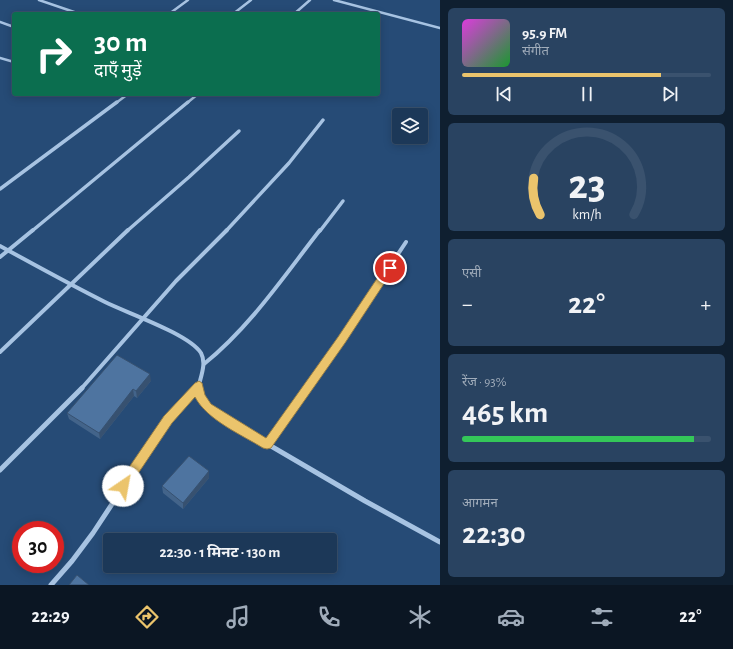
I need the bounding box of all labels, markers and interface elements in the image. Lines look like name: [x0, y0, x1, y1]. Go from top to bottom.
text: 95.9 FM: [522, 26, 567, 41]
icon: right: [28, 28, 80, 80]
text: 30 m: [94, 29, 147, 57]
text: संगीत: [522, 45, 549, 58]
text: दाएँ मुड़ें: [94, 62, 142, 80]
icon: previous: [493, 83, 515, 105]
icon: pause: [576, 83, 598, 105]
icon: next: [659, 83, 681, 105]
map controls: [392, 108, 428, 144]
button: layers: [392, 108, 428, 144]
text: 23: [568, 165, 605, 206]
text: km/h: [572, 208, 601, 222]
pin: [373, 251, 407, 285]
icon: arrive: [379, 257, 401, 279]
text: एसी: [462, 267, 481, 280]
text: 22°: [568, 289, 605, 319]
text: −: [462, 293, 473, 315]
text: +: [700, 293, 711, 315]
text: रेंज · 93%: [462, 376, 506, 389]
text: 465 km: [462, 398, 548, 428]
position arrow: [102, 465, 144, 507]
text: आगमन: [462, 497, 498, 510]
text: 22:30: [462, 519, 526, 549]
speed limit sign: 30: [12, 521, 64, 573]
text: 22:30 · 1 मिनट · 130 m: [160, 545, 280, 560]
icon: directions: [133, 603, 161, 631]
icon: music: [224, 603, 252, 631]
icon: phone: [315, 603, 343, 631]
icon: climate: [406, 603, 434, 631]
icon: car: [497, 603, 525, 631]
icon: filters: [588, 603, 616, 631]
text: 22:29: [32, 608, 70, 626]
text: 22°: [679, 608, 701, 626]

